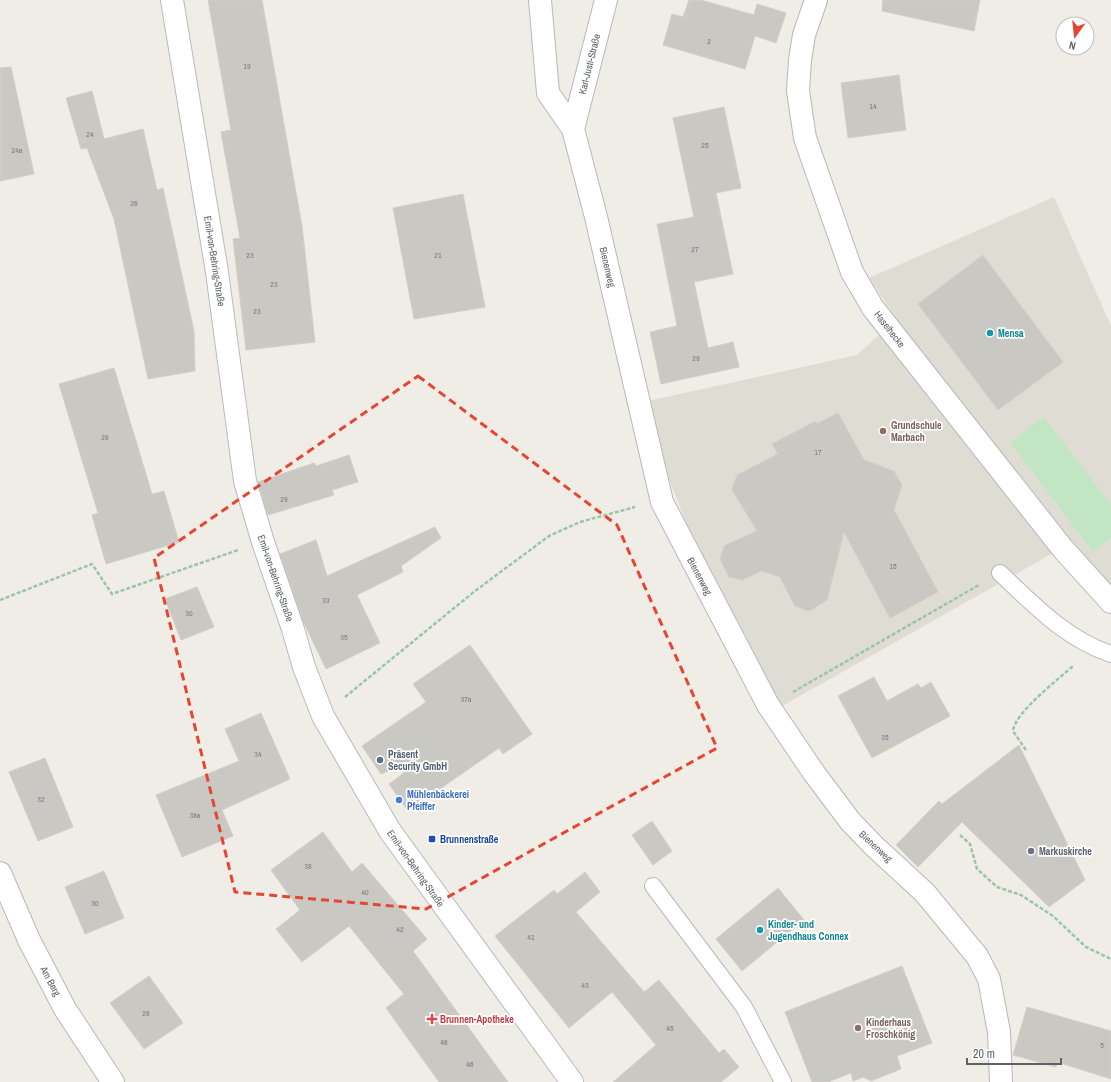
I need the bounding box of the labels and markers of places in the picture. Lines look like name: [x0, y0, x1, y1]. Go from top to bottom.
place label: Mensa: [998, 327, 1024, 340]
marker: Mensa: [985, 328, 995, 338]
place label: Grundschule Marbach: [891, 419, 942, 444]
marker: Grundschule Marbach: [878, 426, 888, 436]
place label: Präsent Security GmbH: [388, 748, 447, 773]
marker: Präsent Security GmbH: [375, 755, 385, 765]
place label: Mühlenbäckerei Pfeiffer: [407, 788, 469, 813]
marker: Mühlenbäckerei Pfeiffer: [394, 795, 404, 805]
place label: Brunnenstraße: [440, 833, 499, 846]
marker: Brunnenstraße: [427, 834, 437, 844]
place label: Markuskirche: [1039, 845, 1092, 858]
marker: Markuskirche: [1026, 846, 1036, 856]
place label: Kinder- und Jugendhaus Connex: [768, 918, 849, 943]
marker: Kinder- und Jugendhaus Connex: [755, 925, 765, 935]
place label: Brunnen-Apotheke: [440, 1013, 514, 1026]
marker: Brunnen-Apotheke: [427, 1014, 437, 1024]
place label: Kinderhaus Froschkönig: [866, 1016, 915, 1041]
marker: Kinderhaus Froschkönig: [853, 1023, 863, 1033]

